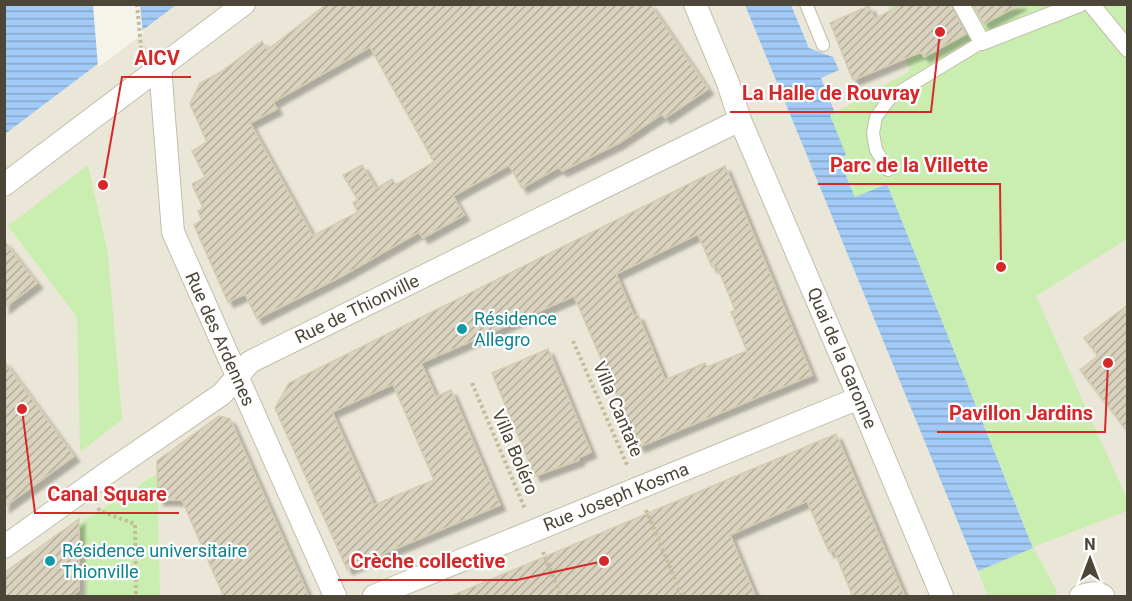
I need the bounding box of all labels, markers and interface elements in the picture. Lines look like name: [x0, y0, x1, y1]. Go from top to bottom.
callout: AICV: [122, 39, 191, 77]
text: AICV: [134, 46, 181, 70]
callout: La Halle de Rouvray: [730, 74, 931, 112]
text: La Halle de Rouvray: [742, 81, 921, 105]
callout: Parc de la Villette: [818, 146, 1000, 184]
text: Parc de la Villette: [830, 153, 988, 177]
street label: Rue des Ardennes: [181, 268, 259, 409]
street label: Rue de Thionville: [291, 269, 422, 348]
street label: Quai de la Garonne: [803, 284, 882, 432]
place label: Résidence Allegro: [474, 308, 557, 350]
marker: Résidence Allegro: [455, 322, 469, 336]
street label: Villa Cantate: [589, 358, 648, 460]
callout: Pavillon Jardins: [937, 394, 1105, 432]
text: Pavillon Jardins: [949, 401, 1093, 425]
street label: Villa Boléro: [488, 406, 543, 498]
street label: Rue Joseph Kosma: [540, 458, 691, 535]
callout: Canal Square: [35, 475, 179, 513]
text: Canal Square: [47, 482, 167, 506]
north arrow: [1060, 529, 1120, 589]
text: N: [1084, 535, 1096, 554]
place label: Résidence universitaire Thionville: [62, 540, 247, 582]
callout: Crèche collective: [338, 542, 517, 580]
text: Crèche collective: [351, 549, 506, 573]
marker: Résidence universitaire Thionville: [43, 554, 57, 568]

